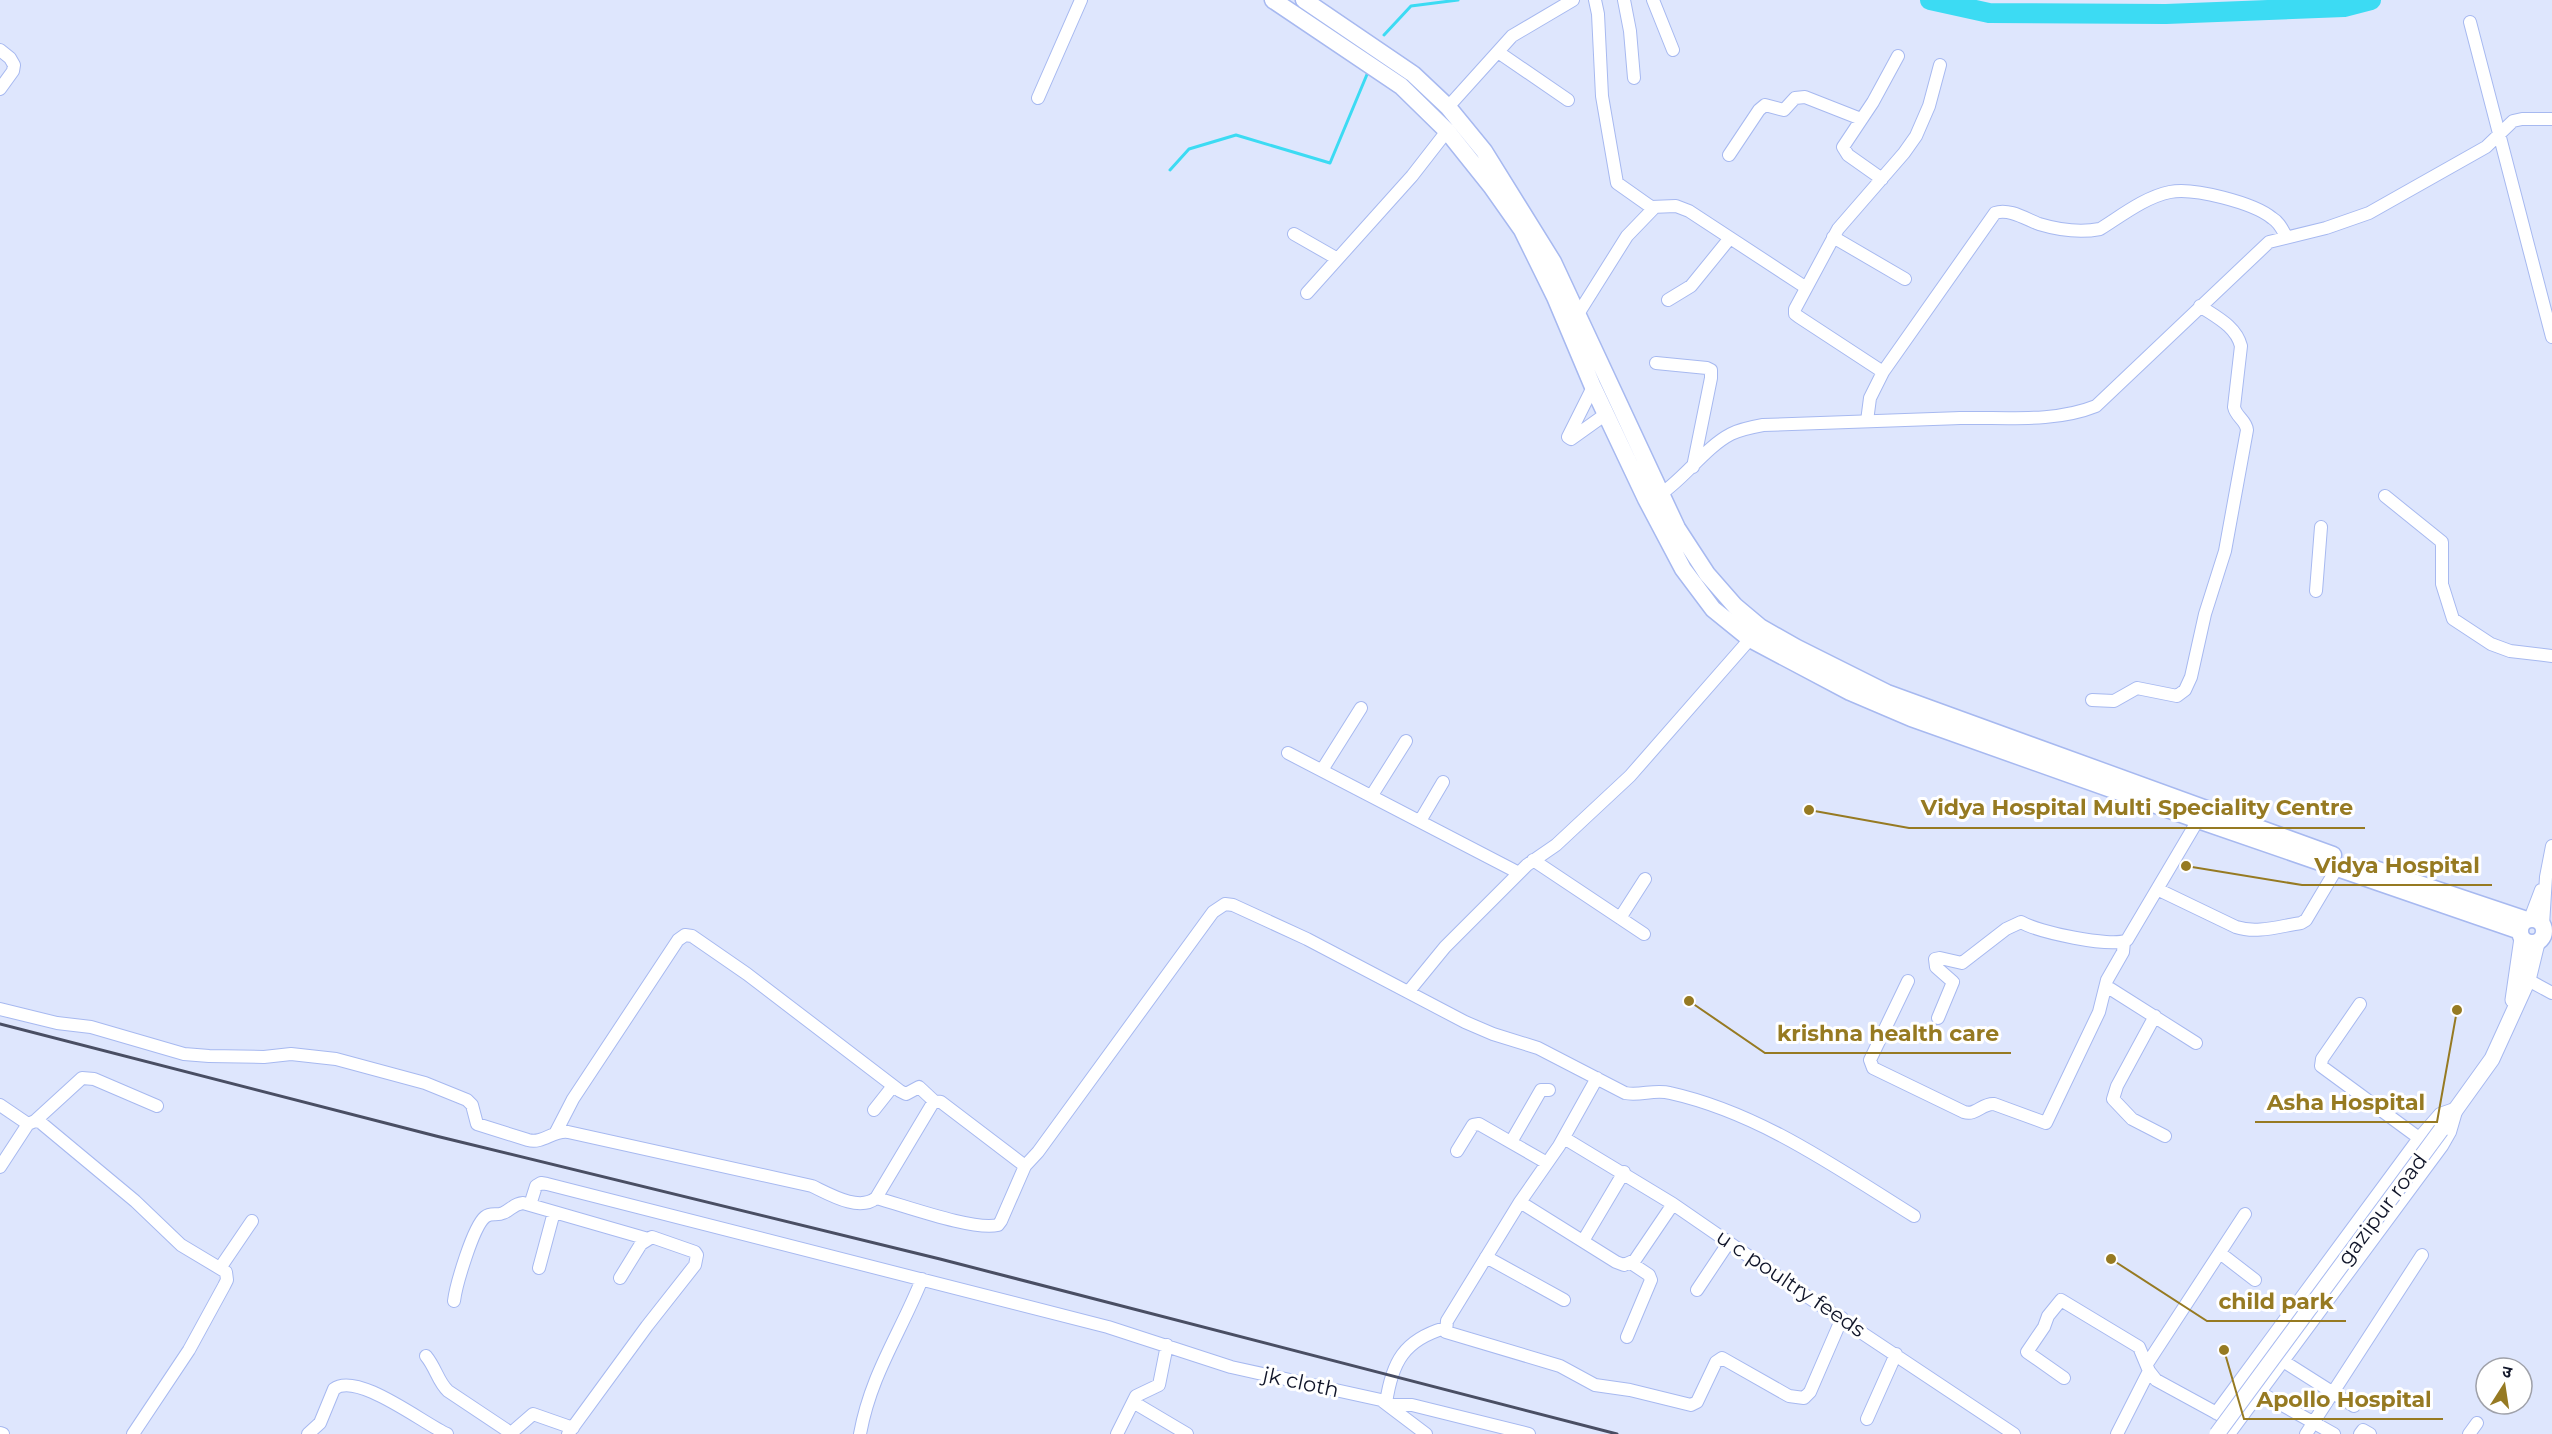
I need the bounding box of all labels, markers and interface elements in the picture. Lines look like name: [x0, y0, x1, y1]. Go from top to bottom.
callout: Vidya Hospital Multi Speciality Centre: [1909, 788, 2365, 828]
text: Vidya Hospital Multi Speciality Centre: [1920, 794, 2353, 821]
callout: Vidya Hospital: [2302, 845, 2492, 885]
text: Vidya Hospital: [2313, 852, 2480, 879]
callout: krishna health care: [1765, 1013, 2011, 1053]
text: krishna health care: [1777, 1020, 1999, 1047]
callout: Asha Hospital: [2255, 1082, 2437, 1122]
text: Asha Hospital: [2266, 1089, 2425, 1116]
street label: gazipur road: [2332, 1148, 2432, 1270]
street label: u c poultry feeds: [1712, 1224, 1870, 1342]
callout: child park: [2207, 1281, 2346, 1321]
text: child park: [2218, 1288, 2334, 1315]
north arrow: [2474, 1356, 2534, 1416]
street label: jk cloth: [1259, 1361, 1341, 1402]
text: उ: [2500, 1362, 2514, 1382]
callout: Apollo Hospital: [2244, 1379, 2443, 1419]
text: Apollo Hospital: [2255, 1386, 2432, 1413]

